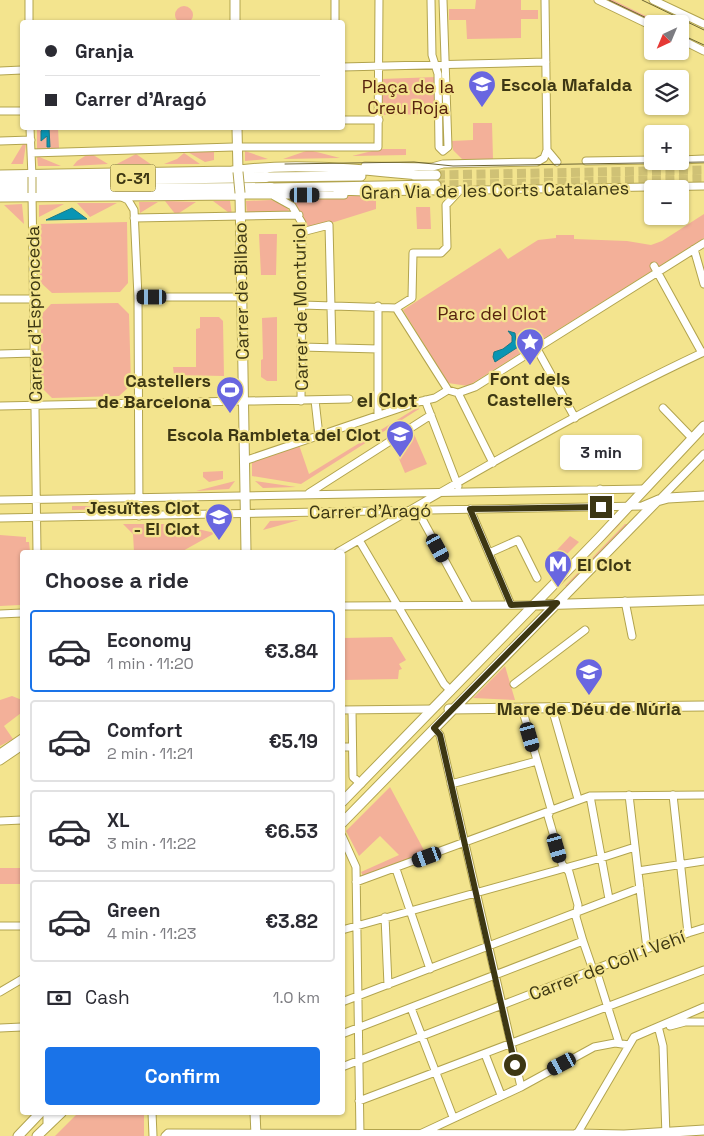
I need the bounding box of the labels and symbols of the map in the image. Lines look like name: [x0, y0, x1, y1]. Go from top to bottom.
north arrow: [644, 15, 689, 60]
school or university icon: Escola Mafalda: [467, 69, 497, 108]
place label: Escola Mafalda: [501, 73, 633, 96]
park label: Plaça de la Creu Roja: [362, 75, 454, 119]
road number: C-31: [110, 164, 156, 192]
street label: Gran Via de les Corts Catalanes: [361, 176, 629, 204]
car: [290, 188, 320, 203]
street label: Carrer de Bilbao: [228, 222, 254, 360]
street label: Carrer de Monturiol: [287, 223, 313, 391]
street label: Carrer d'Espronceda: [21, 226, 47, 402]
car: [137, 290, 167, 305]
park label: Parc del Clot: [437, 302, 547, 325]
place icon: Font dels Castellers: [515, 327, 545, 366]
place label: Font dels Castellers: [487, 367, 573, 411]
place label: Castellers de Barcelona: [97, 369, 212, 413]
sports icon: Castellers de Barcelona: [215, 375, 245, 414]
district label: el Clot: [356, 387, 418, 413]
school or university icon: Escola Rambleta del Clot: [385, 419, 415, 458]
place label: Escola Rambleta del Clot: [167, 423, 381, 446]
callout: 3 min: [560, 434, 642, 470]
place label: Jesuïtes Clot - El Clot: [86, 496, 200, 540]
route end: [590, 496, 612, 518]
street label: Carrer d'Aragó: [309, 498, 431, 524]
school or university icon: Jesuïtes Clot - El Clot: [204, 502, 234, 541]
car: [424, 531, 451, 565]
metro station icon: El Clot: [543, 549, 573, 588]
place label: El Clot: [577, 553, 632, 576]
school or university icon: Mare de Déu de Núria: [574, 657, 604, 696]
place label: Mare de Déu de Núria: [497, 697, 682, 720]
car: [518, 721, 541, 753]
car: [545, 832, 568, 864]
car: [410, 845, 443, 869]
street label: Carrer de Coll i Vehí: [526, 924, 689, 1005]
car: [545, 1050, 578, 1078]
route start: [504, 1054, 526, 1076]

